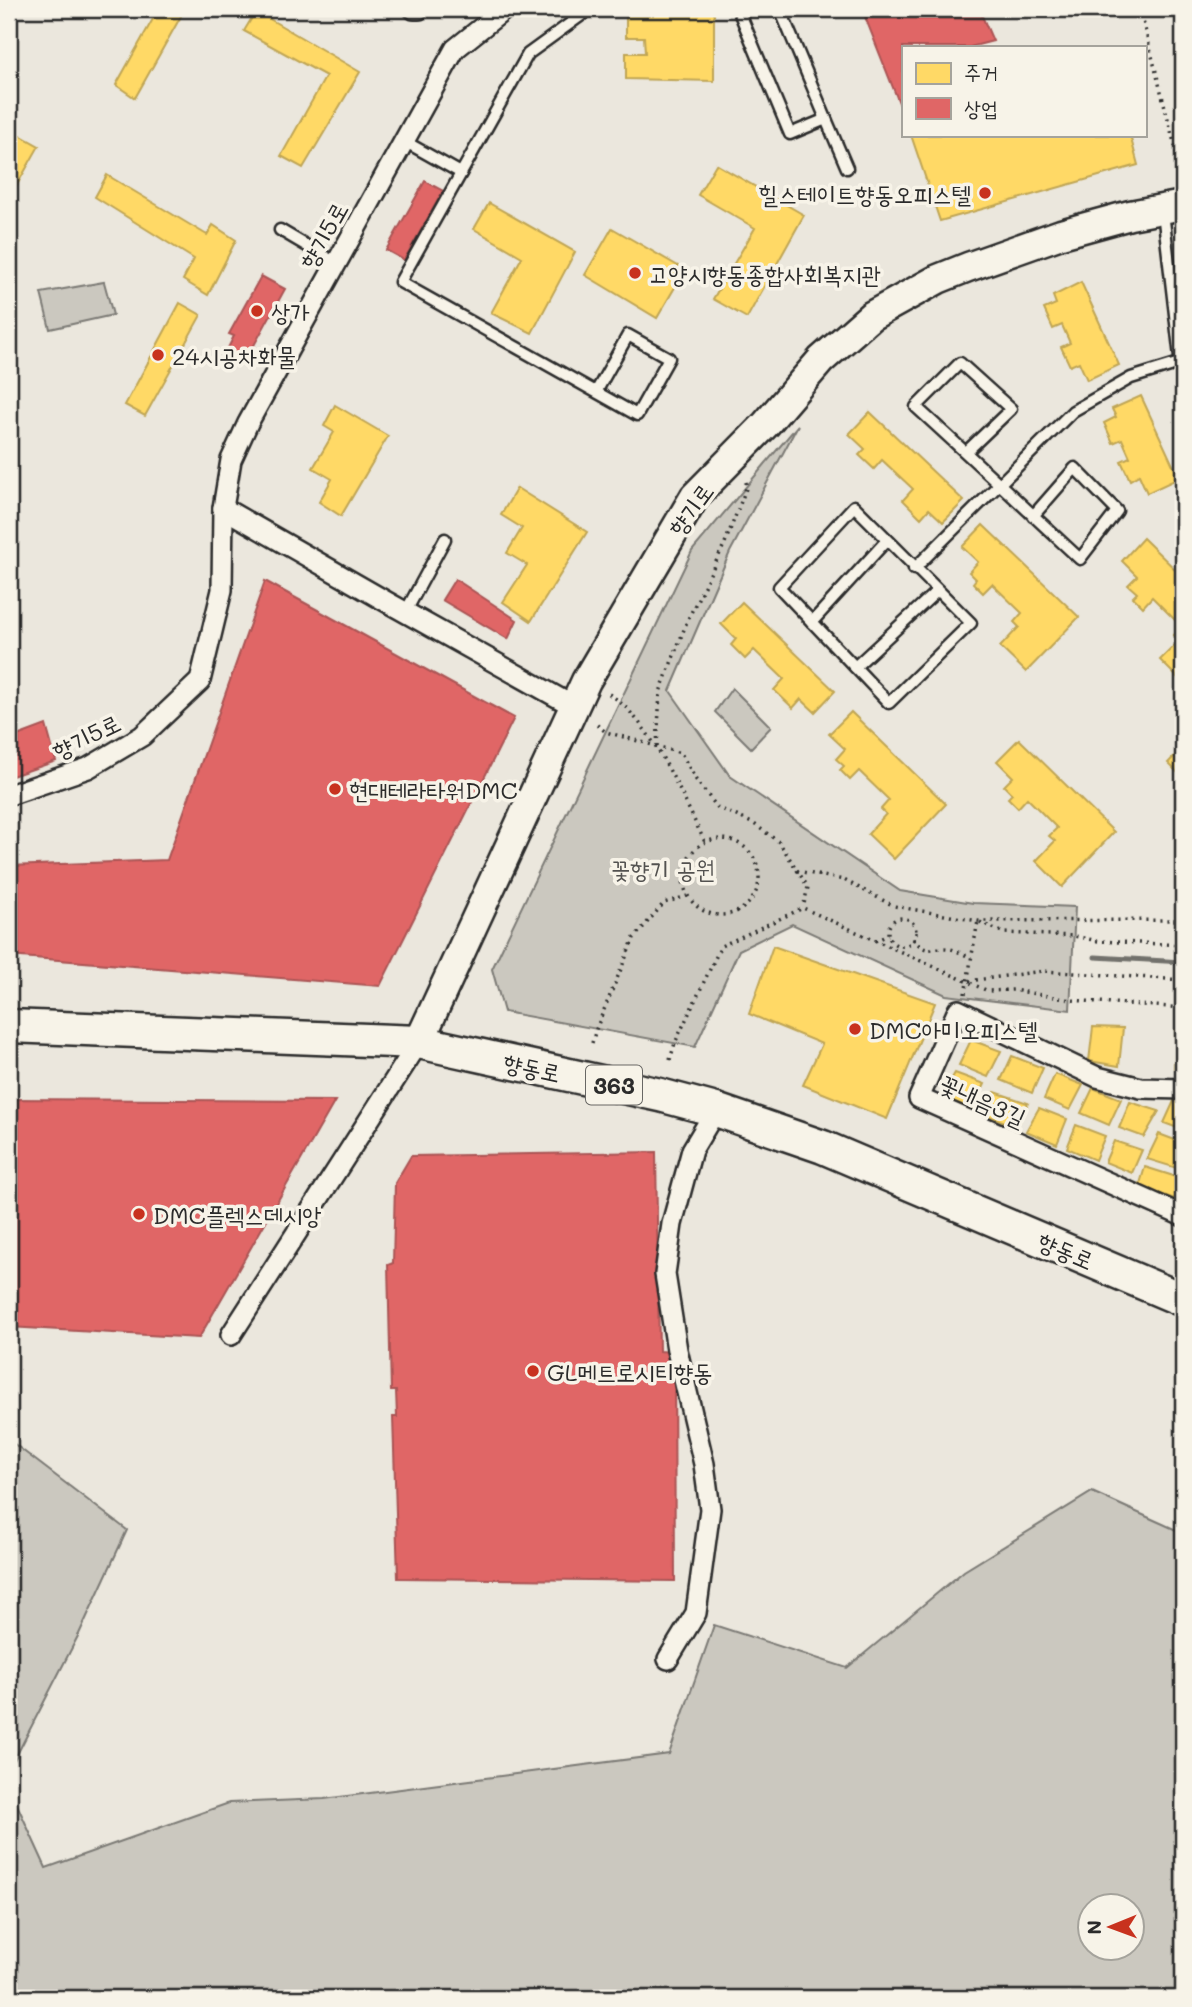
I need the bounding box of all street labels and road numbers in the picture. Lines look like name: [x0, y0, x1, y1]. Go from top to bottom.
street label: 향기5로: [292, 196, 354, 274]
street label: 향기로: [660, 476, 720, 542]
street label: 향기5로: [47, 706, 125, 766]
street label: 향동로: [500, 1046, 564, 1088]
road number: 363: [586, 1066, 642, 1104]
street label: 꽃내음3길: [935, 1067, 1031, 1133]
street label: 향동로: [1033, 1224, 1099, 1276]

